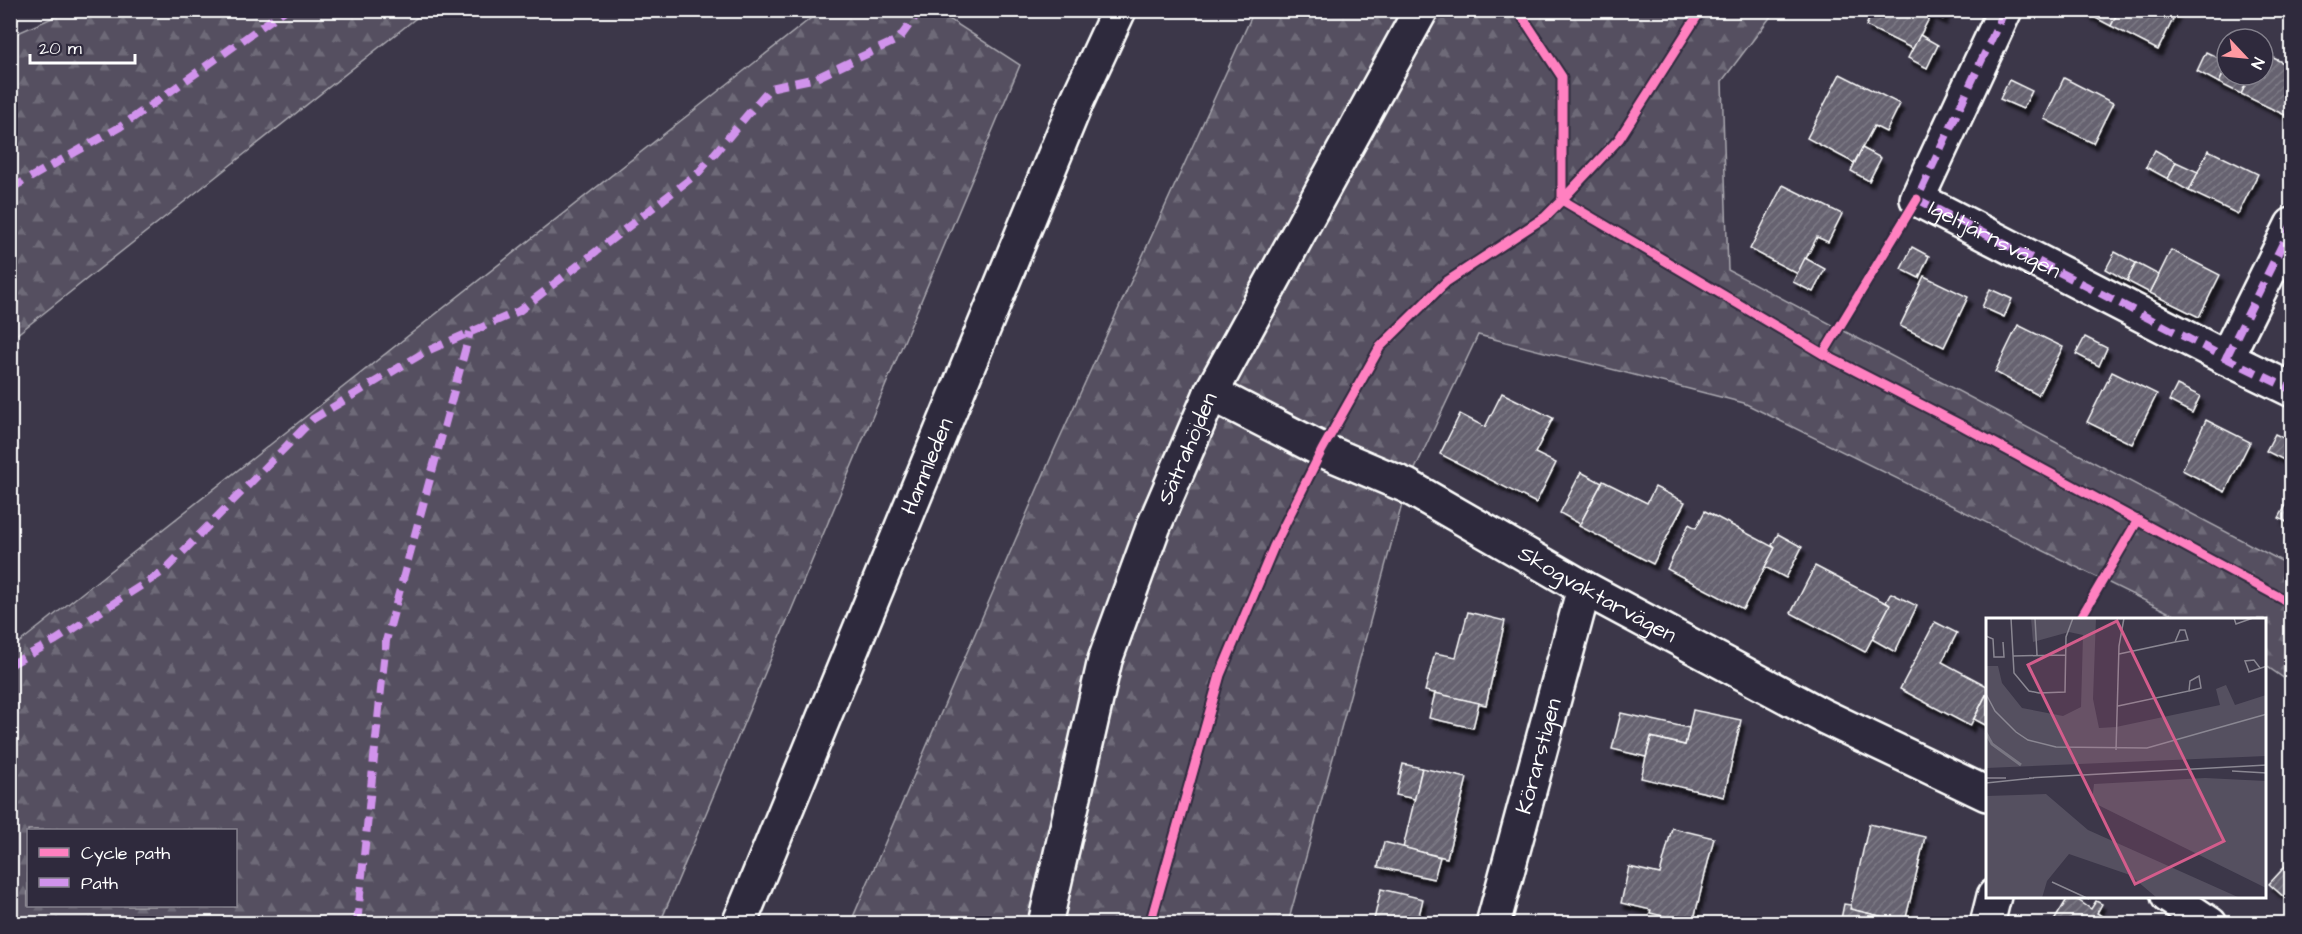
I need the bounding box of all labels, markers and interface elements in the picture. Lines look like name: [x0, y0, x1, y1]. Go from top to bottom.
scale bar: [30, 27, 135, 65]
north arrow: [2215, 27, 2275, 87]
text: 20 m: [39, 36, 82, 61]
text: N: [2245, 54, 2270, 72]
street label: Igeltjärnsvägen: [1923, 192, 2066, 286]
street label: Sätrahöjden: [1150, 387, 1225, 509]
street label: Hamnleden: [893, 413, 961, 519]
street label: Skogvaktarvägen: [1512, 538, 1682, 650]
inset map: [1986, 618, 2266, 898]
street label: Körarstigen: [1508, 695, 1569, 817]
legend: [27, 829, 237, 907]
text: Cycle path: [81, 841, 170, 867]
text: Path: [81, 871, 118, 896]

